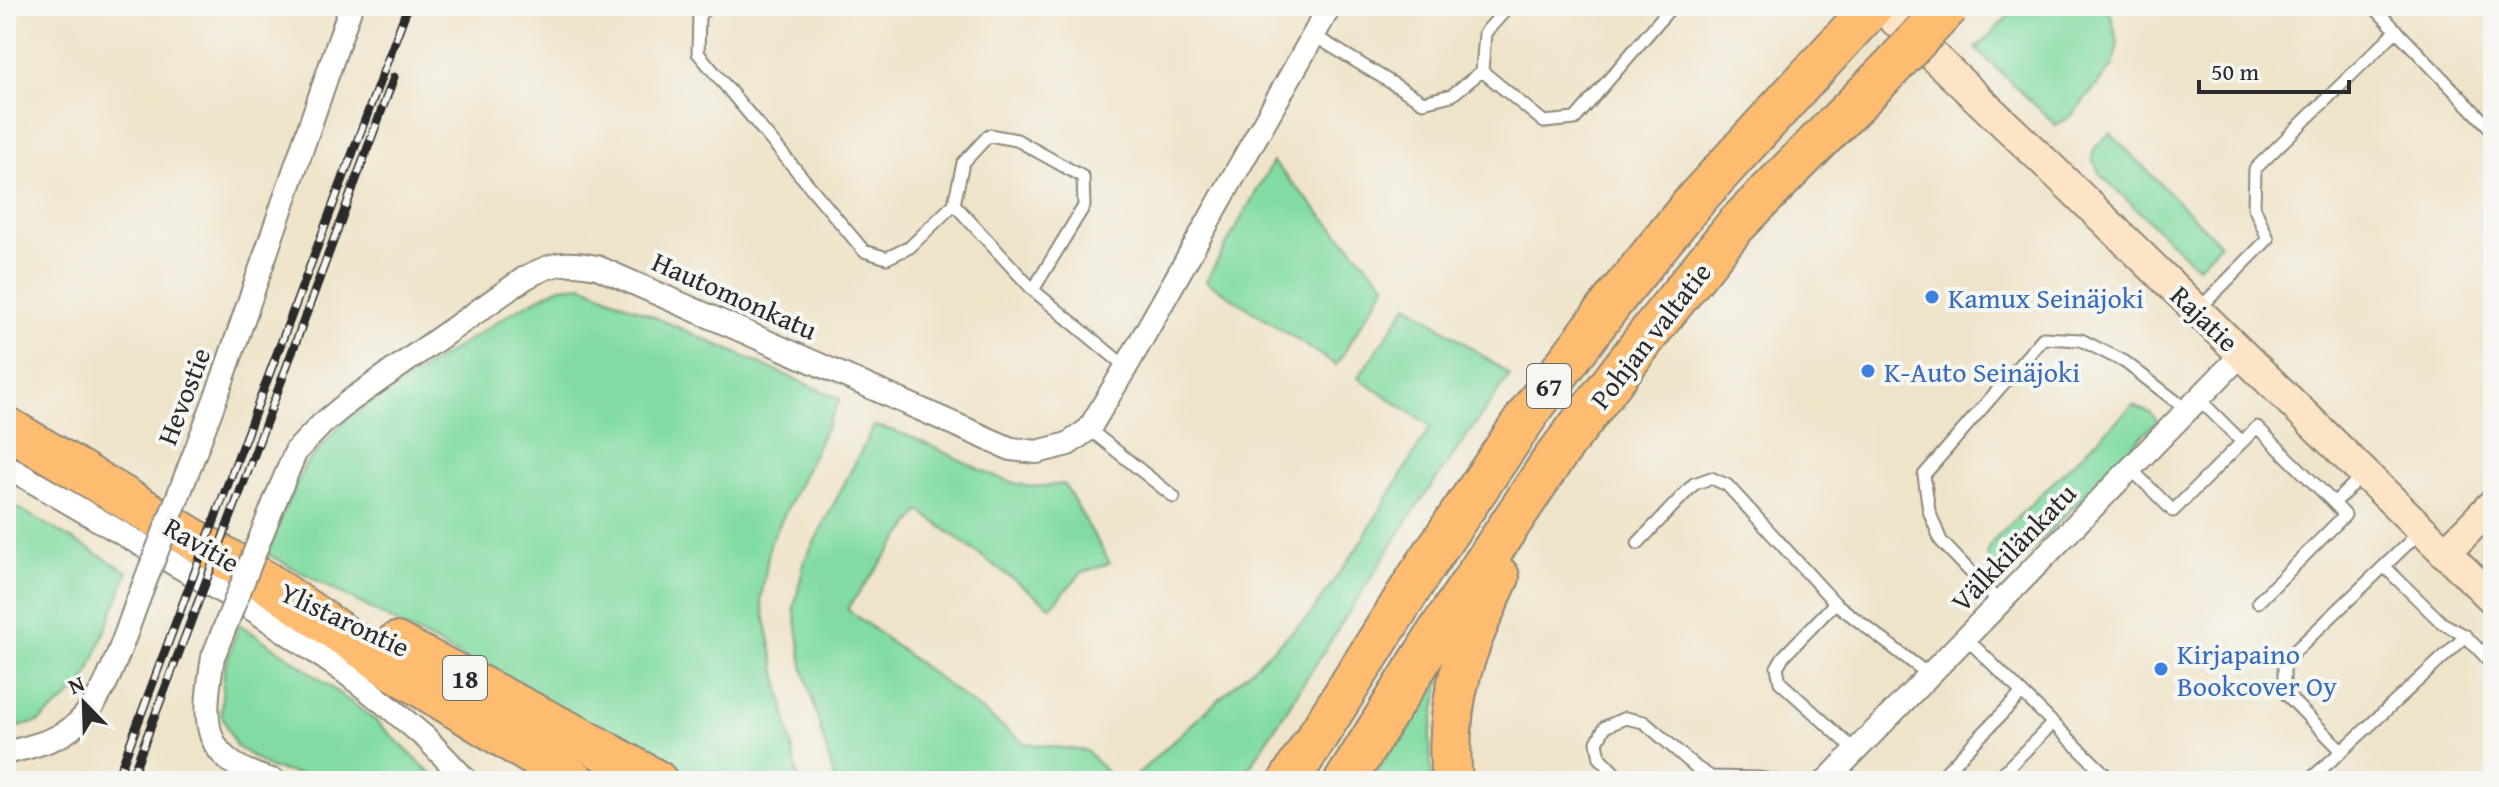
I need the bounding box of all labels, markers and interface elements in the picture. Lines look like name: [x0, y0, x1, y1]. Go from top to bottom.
scale bar: [2199, 44, 2349, 94]
text: 50 m: [2211, 54, 2259, 89]
street label: Hautomonkatu: [646, 240, 824, 350]
street label: Pohjan valtatie: [1580, 253, 1720, 417]
street label: Rajatie: [2162, 275, 2248, 361]
place label: Kamux Seinäjoki: [1948, 277, 2144, 318]
marker: Kamux Seinäjoki: [1923, 288, 1941, 306]
street label: Hevostie: [146, 341, 220, 451]
place label: K-Auto Seinäjoki: [1884, 351, 2080, 392]
marker: K-Auto Seinäjoki: [1859, 362, 1877, 380]
road number: 67: [1527, 364, 1571, 408]
street label: Välkkilänkatu: [1941, 473, 2085, 621]
street label: Ravitie: [156, 506, 248, 582]
street label: Ylistarontie: [273, 571, 417, 667]
place label: Kirjapaino Bookcover Oy: [2177, 633, 2337, 706]
road number: 18: [443, 656, 487, 700]
marker: Kirjapaino Bookcover Oy: [2152, 660, 2170, 678]
north arrow: [44, 663, 124, 743]
text: N: [63, 667, 89, 702]

